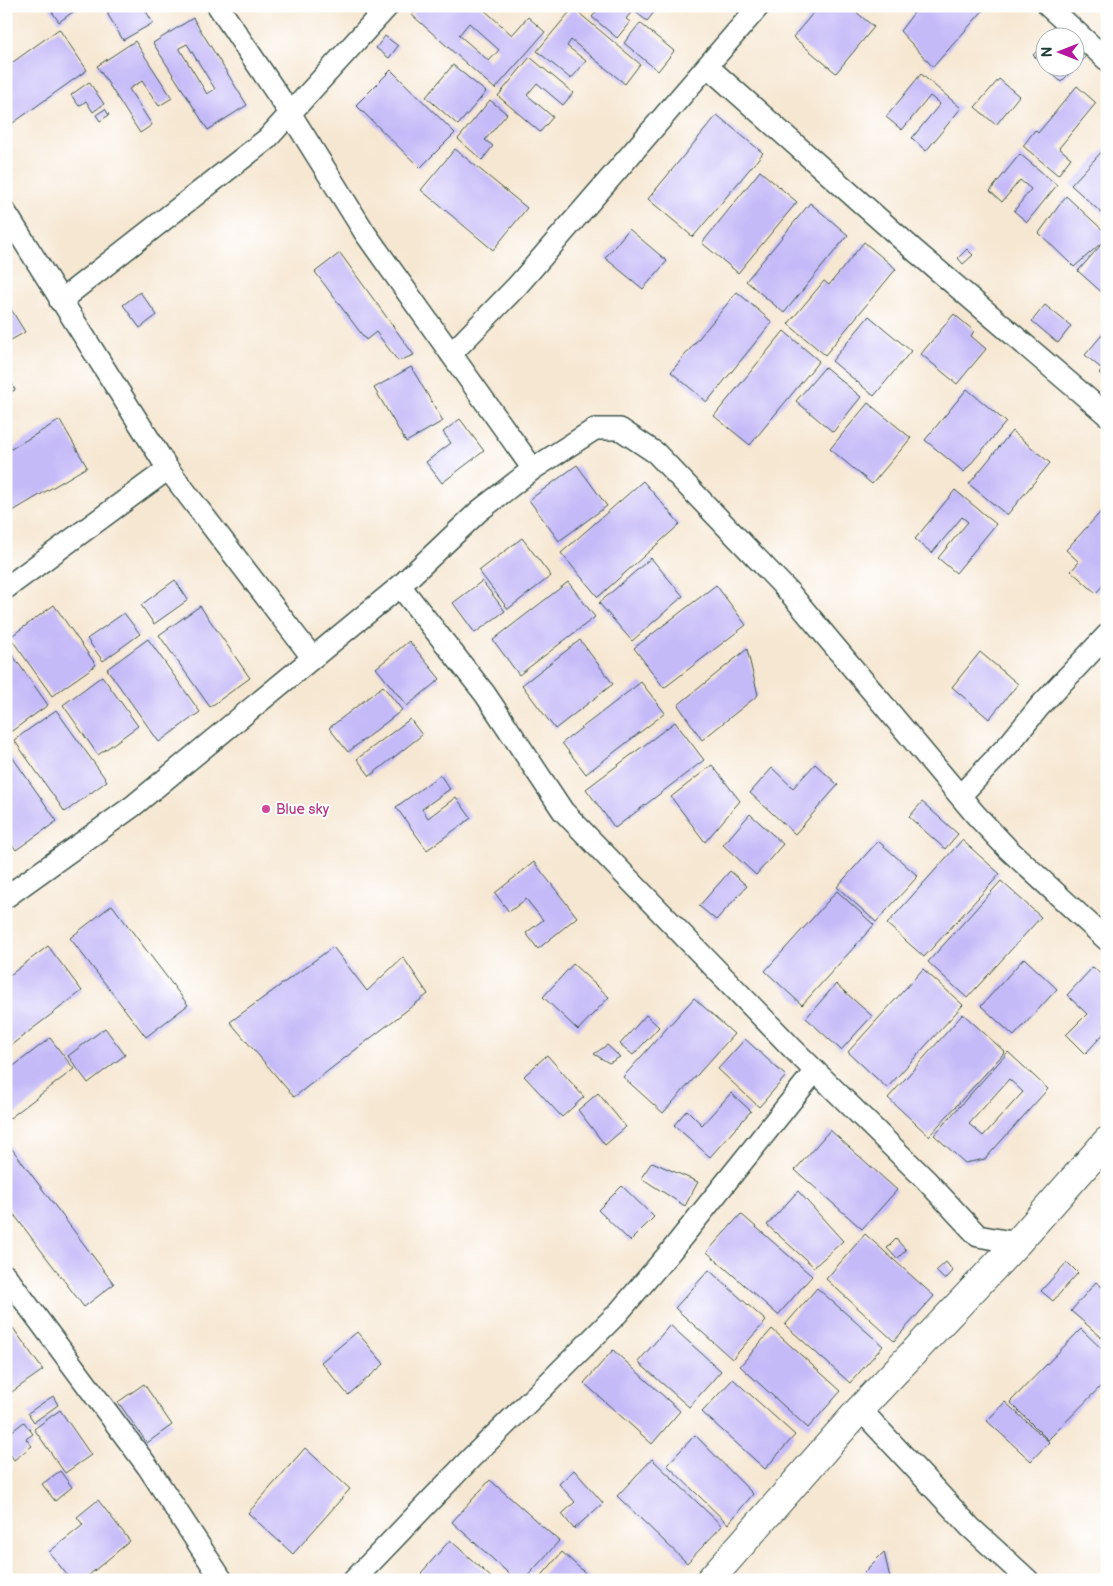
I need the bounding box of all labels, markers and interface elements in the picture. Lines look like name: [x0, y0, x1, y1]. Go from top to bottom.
north arrow: [1036, 28, 1086, 78]
text: N: [1039, 47, 1056, 57]
place label: Blue sky: [276, 801, 330, 818]
marker: Blue sky: [260, 803, 272, 815]

